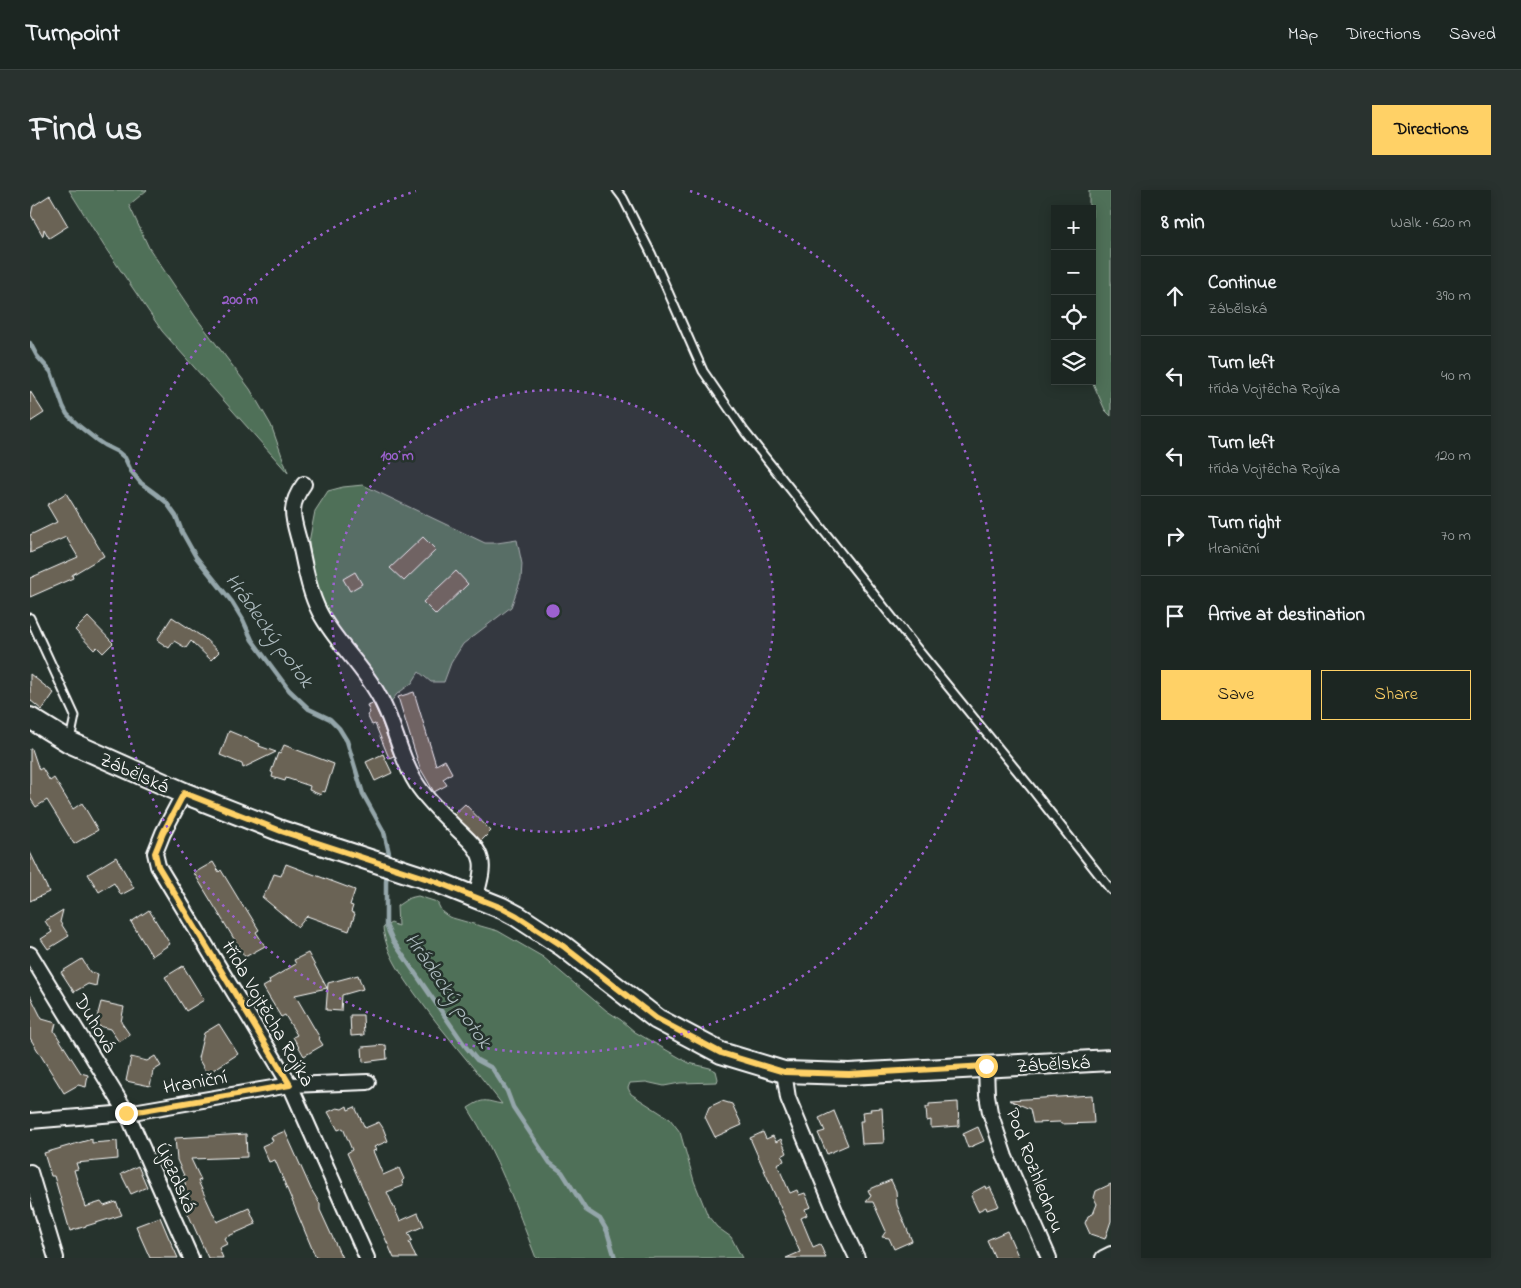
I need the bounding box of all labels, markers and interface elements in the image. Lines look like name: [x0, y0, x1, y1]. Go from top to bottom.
text: Turnpoint: [25, 17, 120, 52]
text: Map: [1288, 22, 1318, 48]
text: Directions: [1346, 22, 1421, 48]
text: Saved: [1449, 22, 1496, 48]
text: Find us: [30, 105, 142, 156]
button: Directions: [1372, 105, 1491, 155]
map controls: [1051, 205, 1096, 385]
button: +: [1051, 205, 1096, 250]
text: 8 min: [1161, 208, 1205, 238]
text: Walk · 620 m: [1391, 211, 1471, 235]
button: −: [1051, 250, 1096, 295]
text: Continue: [1208, 270, 1276, 297]
icon: ahead: [1161, 282, 1189, 310]
text: 390 m: [1436, 284, 1471, 308]
text: 200 m: [221, 289, 258, 311]
button: locate: [1051, 295, 1096, 340]
text: Zábělská: [1208, 297, 1267, 321]
button: layers: [1051, 340, 1096, 385]
text: Turn left: [1208, 350, 1275, 377]
icon: left: [1161, 362, 1189, 390]
text: 40 m: [1441, 364, 1471, 388]
text: třída Vojtěcha Rojíka: [1208, 377, 1340, 401]
text: Turn left: [1208, 430, 1275, 457]
icon: left: [1161, 442, 1189, 470]
text: 120 m: [1435, 444, 1471, 468]
text: 100 m: [380, 445, 414, 467]
text: třída Vojtěcha Rojíka: [1208, 457, 1340, 481]
text: Turn right: [1208, 510, 1281, 537]
icon: right: [1161, 522, 1189, 550]
text: 70 m: [1441, 524, 1471, 548]
text: Hraniční: [1208, 537, 1260, 561]
water label: Hrádecký potok: [217, 568, 321, 695]
centre of rings: [544, 602, 562, 620]
icon: arrive: [1161, 602, 1189, 630]
text: Arrive at destination: [1208, 602, 1365, 629]
button: Save: [1161, 670, 1311, 720]
button: Share: [1321, 670, 1471, 720]
street label: Zábělská: [95, 746, 173, 802]
water label: Hrádecký potok: [396, 927, 499, 1056]
street label: třída Vojtěcha Rojíka: [213, 936, 321, 1093]
street label: Duhová: [64, 989, 123, 1059]
street label: Zábělská: [1016, 1049, 1091, 1082]
route start: [975, 1055, 998, 1078]
street label: Hraniční: [161, 1064, 230, 1103]
route end: [115, 1102, 138, 1125]
street label: Pod Rozhlednou: [997, 1104, 1071, 1238]
street label: Újezdská: [146, 1138, 203, 1218]

